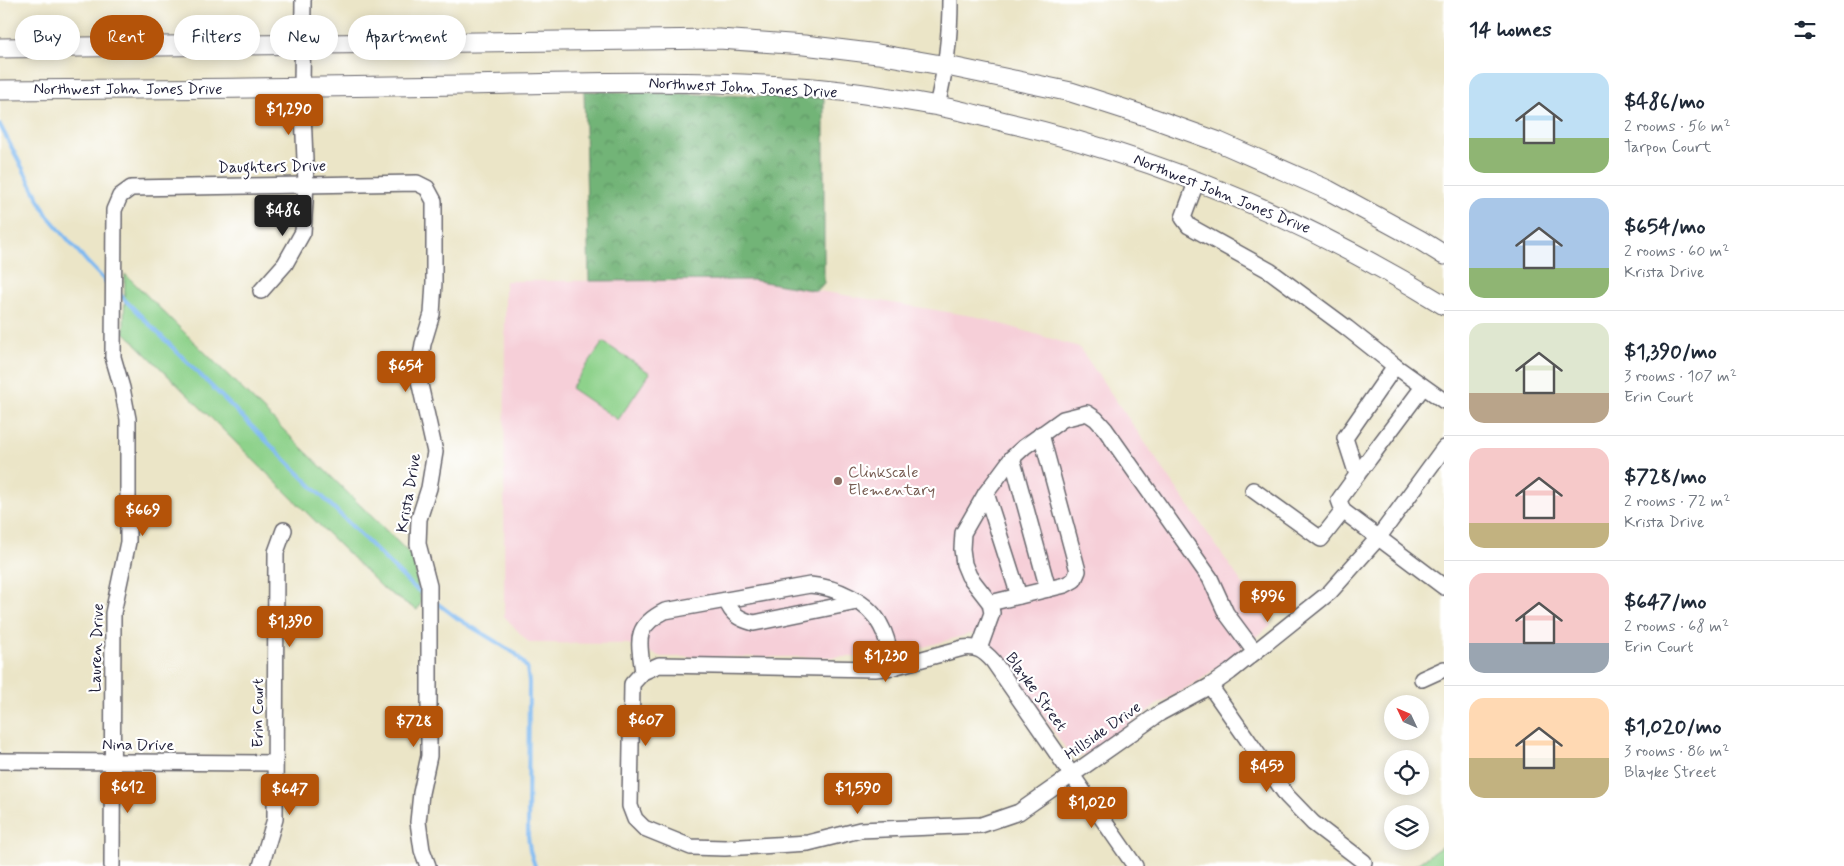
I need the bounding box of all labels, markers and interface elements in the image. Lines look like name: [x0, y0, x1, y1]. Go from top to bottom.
chip: Buy: [15, 15, 80, 60]
chip: Rent: [90, 15, 164, 60]
chip: Filters: [174, 15, 260, 60]
chip: New: [270, 15, 338, 60]
chip: Apartment: [348, 15, 466, 60]
text: 14 homes: [1469, 16, 1552, 44]
icon: filters: [1791, 16, 1819, 44]
street label: Northwest John Jones Drive: [648, 73, 838, 103]
street label: Northwest John Jones Drive: [34, 79, 223, 100]
text: $486/mo: [1624, 88, 1705, 116]
icon: home: [1509, 93, 1569, 153]
pin: $1,290: [248, 94, 330, 136]
text: $1,290: [266, 99, 312, 120]
text: 2 rooms · 56 m²: [1624, 116, 1731, 137]
text: Tarpon Court: [1624, 137, 1711, 158]
street label: Northwest John Jones Drive: [1130, 149, 1314, 239]
street label: Daughters Drive: [218, 156, 326, 179]
pin: $486: [253, 194, 313, 237]
text: $486: [265, 200, 301, 221]
text: $654/mo: [1624, 213, 1706, 241]
icon: home: [1509, 218, 1569, 278]
text: 2 rooms · 60 m²: [1624, 241, 1729, 262]
text: Krista Drive: [1624, 262, 1704, 283]
text: $1,390/mo: [1624, 338, 1717, 366]
icon: home: [1509, 343, 1569, 403]
pin: $654: [376, 350, 436, 393]
text: $654: [388, 356, 424, 377]
text: 3 rooms · 107 m²: [1624, 366, 1737, 387]
text: Erin Court: [1624, 387, 1693, 408]
street label: Krista Drive: [392, 451, 426, 534]
place label: Clinkscale Elementary: [848, 462, 935, 501]
text: $728/mo: [1624, 463, 1706, 491]
icon: home: [1509, 468, 1569, 528]
marker: Clinkscale Elementary: [832, 475, 844, 487]
text: 2 rooms · 72 m²: [1624, 491, 1730, 512]
pin: $669: [113, 494, 173, 537]
text: $669: [126, 500, 160, 521]
text: Krista Drive: [1624, 512, 1704, 533]
pin: $996: [1238, 580, 1298, 623]
text: $996: [1251, 586, 1285, 607]
text: $647/mo: [1624, 588, 1706, 616]
icon: home: [1509, 593, 1569, 653]
street label: Lauren Drive: [85, 603, 109, 693]
pin: $1,390: [249, 606, 331, 648]
text: $1,390: [268, 611, 312, 632]
text: 2 rooms · 68 m²: [1624, 616, 1729, 637]
text: Erin Court: [1624, 637, 1693, 658]
pin: $1,230: [845, 640, 927, 683]
text: $1,230: [864, 646, 908, 667]
street label: Blayke Street: [1000, 648, 1072, 736]
street label: Erin Court: [248, 678, 269, 748]
north arrow: [1384, 695, 1429, 740]
map controls: [1384, 695, 1429, 850]
street label: Hillside Drive: [1061, 697, 1145, 765]
pin: $607: [616, 704, 676, 747]
pin: $728: [384, 706, 444, 748]
text: $607: [628, 710, 664, 731]
text: $728: [396, 711, 432, 732]
text: $1,020/mo: [1624, 713, 1721, 741]
icon: home: [1509, 718, 1569, 778]
street label: Nina Drive: [102, 735, 174, 756]
text: 3 rooms · 86 m²: [1624, 741, 1729, 762]
pin: $453: [1237, 750, 1297, 793]
button: locate: [1384, 750, 1429, 795]
text: $453: [1250, 756, 1284, 777]
text: Blayke Street: [1624, 762, 1716, 783]
pin: $612: [98, 772, 158, 814]
pin: $1,590: [817, 772, 899, 815]
pin: $647: [260, 774, 320, 816]
text: $612: [111, 777, 145, 798]
text: $1,590: [835, 778, 881, 799]
text: $647: [272, 779, 308, 800]
pin: $1,020: [1051, 786, 1133, 829]
text: $1,020: [1068, 792, 1116, 813]
button: layers: [1384, 805, 1429, 850]

